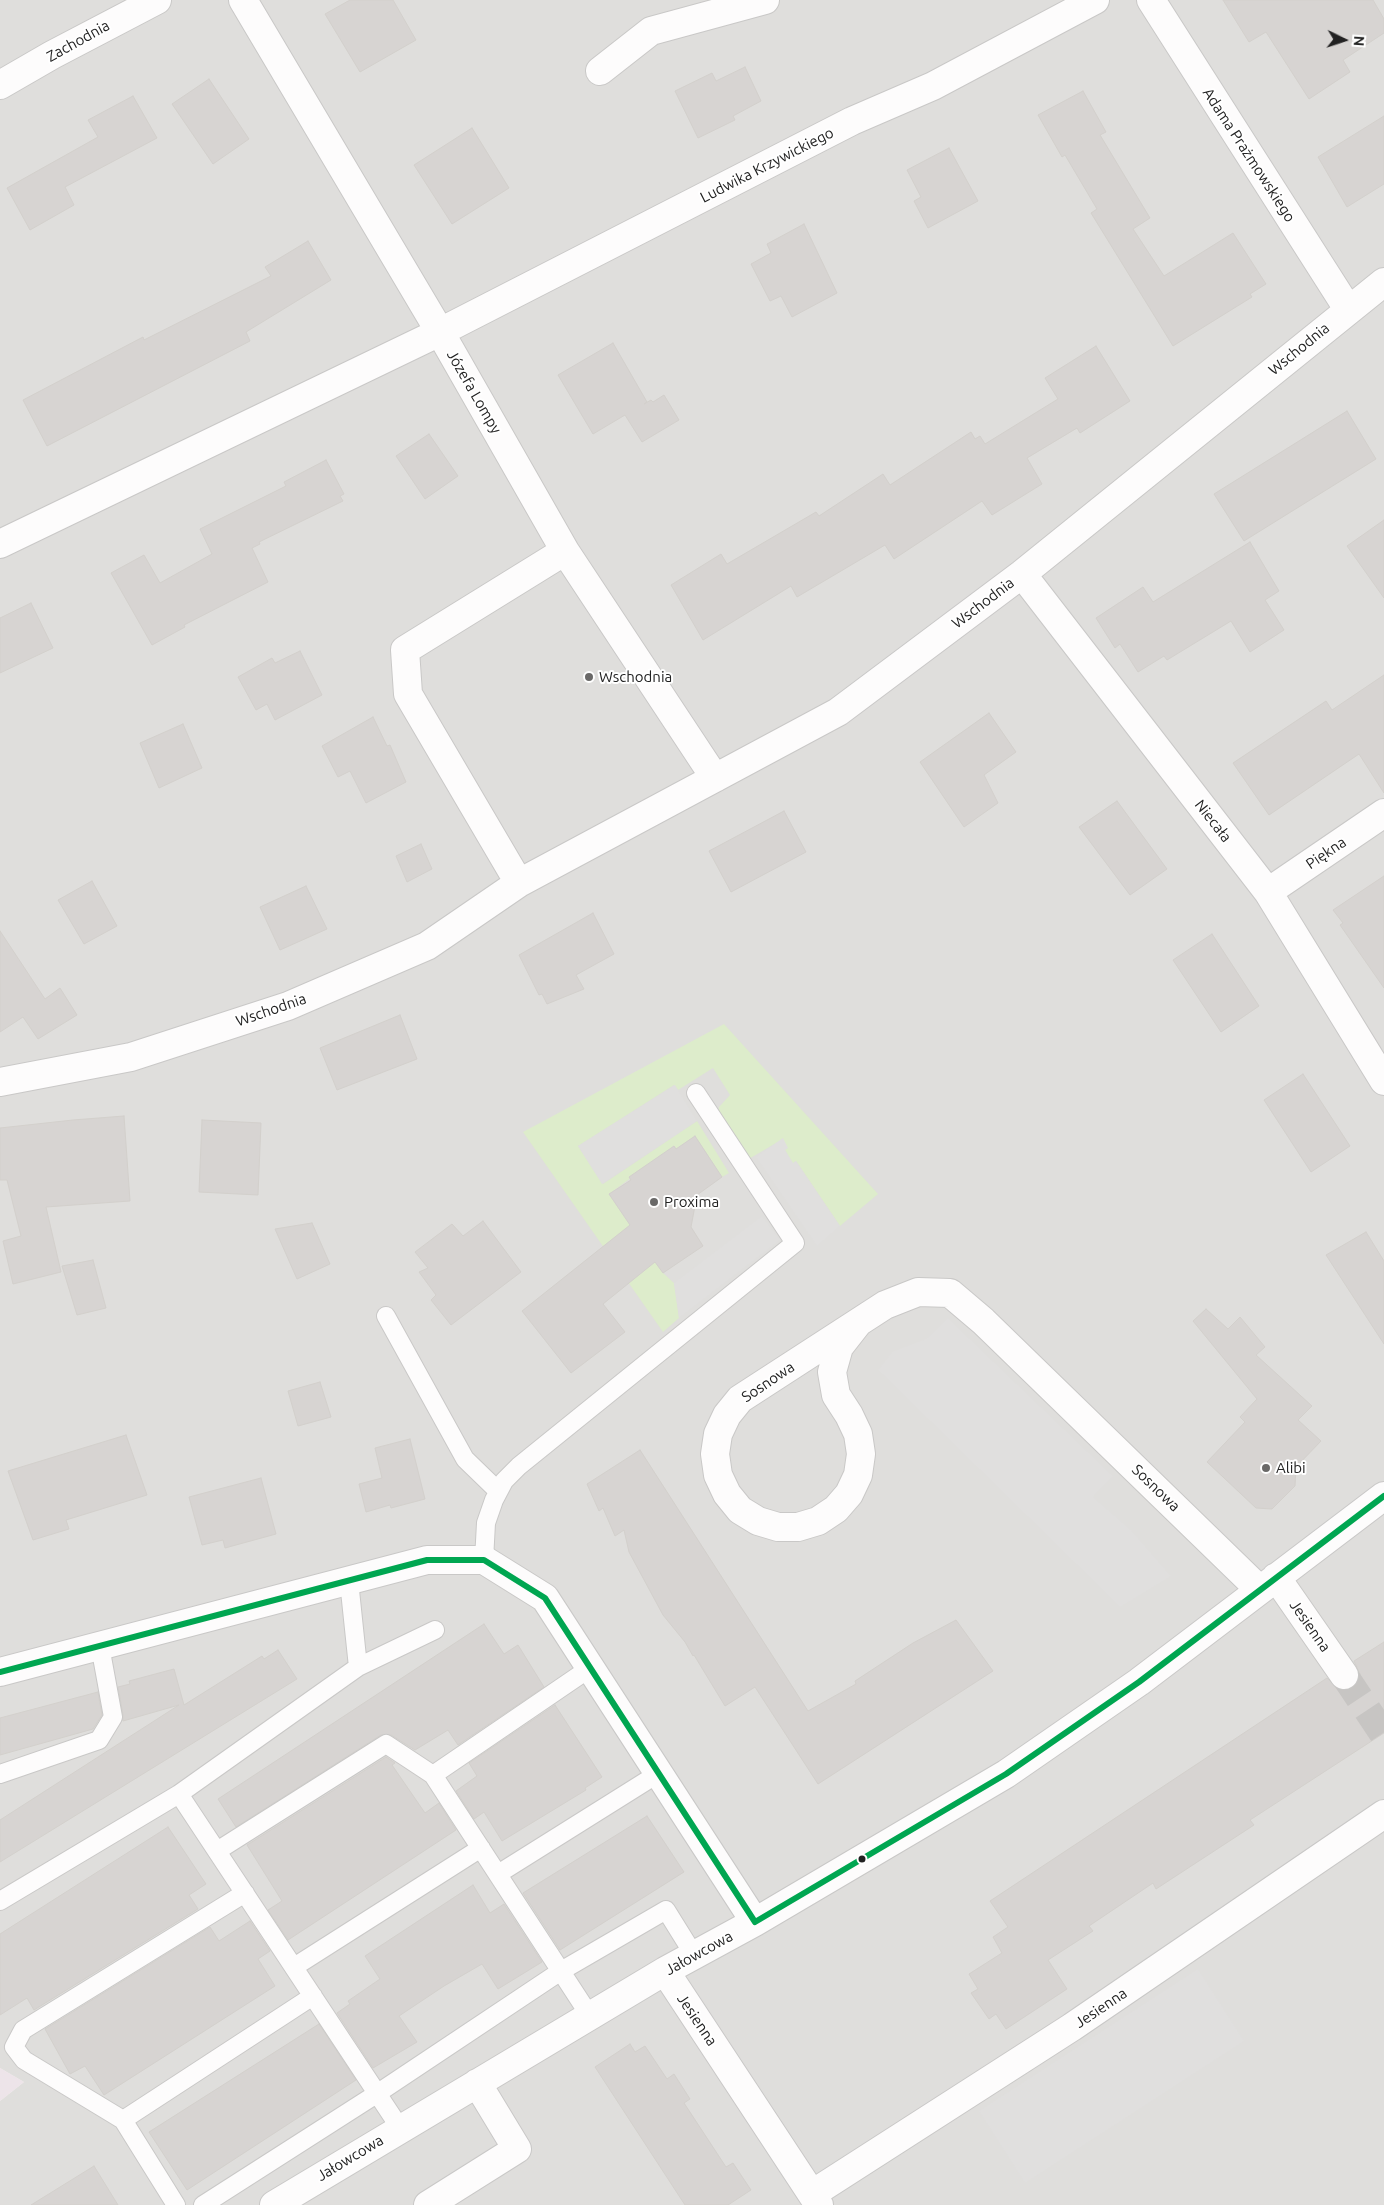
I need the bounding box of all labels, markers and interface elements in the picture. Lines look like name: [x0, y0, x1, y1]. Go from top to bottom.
north arrow: [1319, 15, 1369, 65]
street label: Zachodnia: [43, 16, 113, 66]
text: N: [1351, 35, 1367, 47]
street label: Adama Prażmowskiego: [1199, 85, 1299, 225]
street label: Ludwika Krzywickiego: [697, 124, 837, 206]
street label: Wschodnia: [1265, 319, 1333, 379]
street label: Józefa Lompy: [443, 347, 505, 437]
street label: Wschodnia: [948, 574, 1018, 632]
place label: Wschodnia: [599, 668, 672, 686]
marker: Wschodnia: [583, 671, 595, 683]
street label: Niecała: [1191, 796, 1235, 846]
street label: Piękna: [1302, 833, 1350, 873]
street label: Wschodnia: [233, 990, 309, 1030]
place label: Proxima: [664, 1193, 719, 1211]
marker: Proxima: [648, 1196, 660, 1208]
street label: Sosnowa: [738, 1358, 798, 1406]
place label: Alibi: [1276, 1459, 1306, 1477]
street label: Sosnowa: [1128, 1461, 1184, 1515]
marker: Alibi: [1260, 1462, 1272, 1474]
street label: Jesienna: [1286, 1597, 1334, 1655]
unlabelled marker: [857, 1854, 867, 1864]
street label: Jałowcowa: [662, 1927, 736, 1979]
street label: Jesienna: [1072, 1984, 1130, 2032]
street label: Jesienna: [673, 1991, 721, 2049]
street label: Jałowcowa: [313, 2131, 387, 2185]

